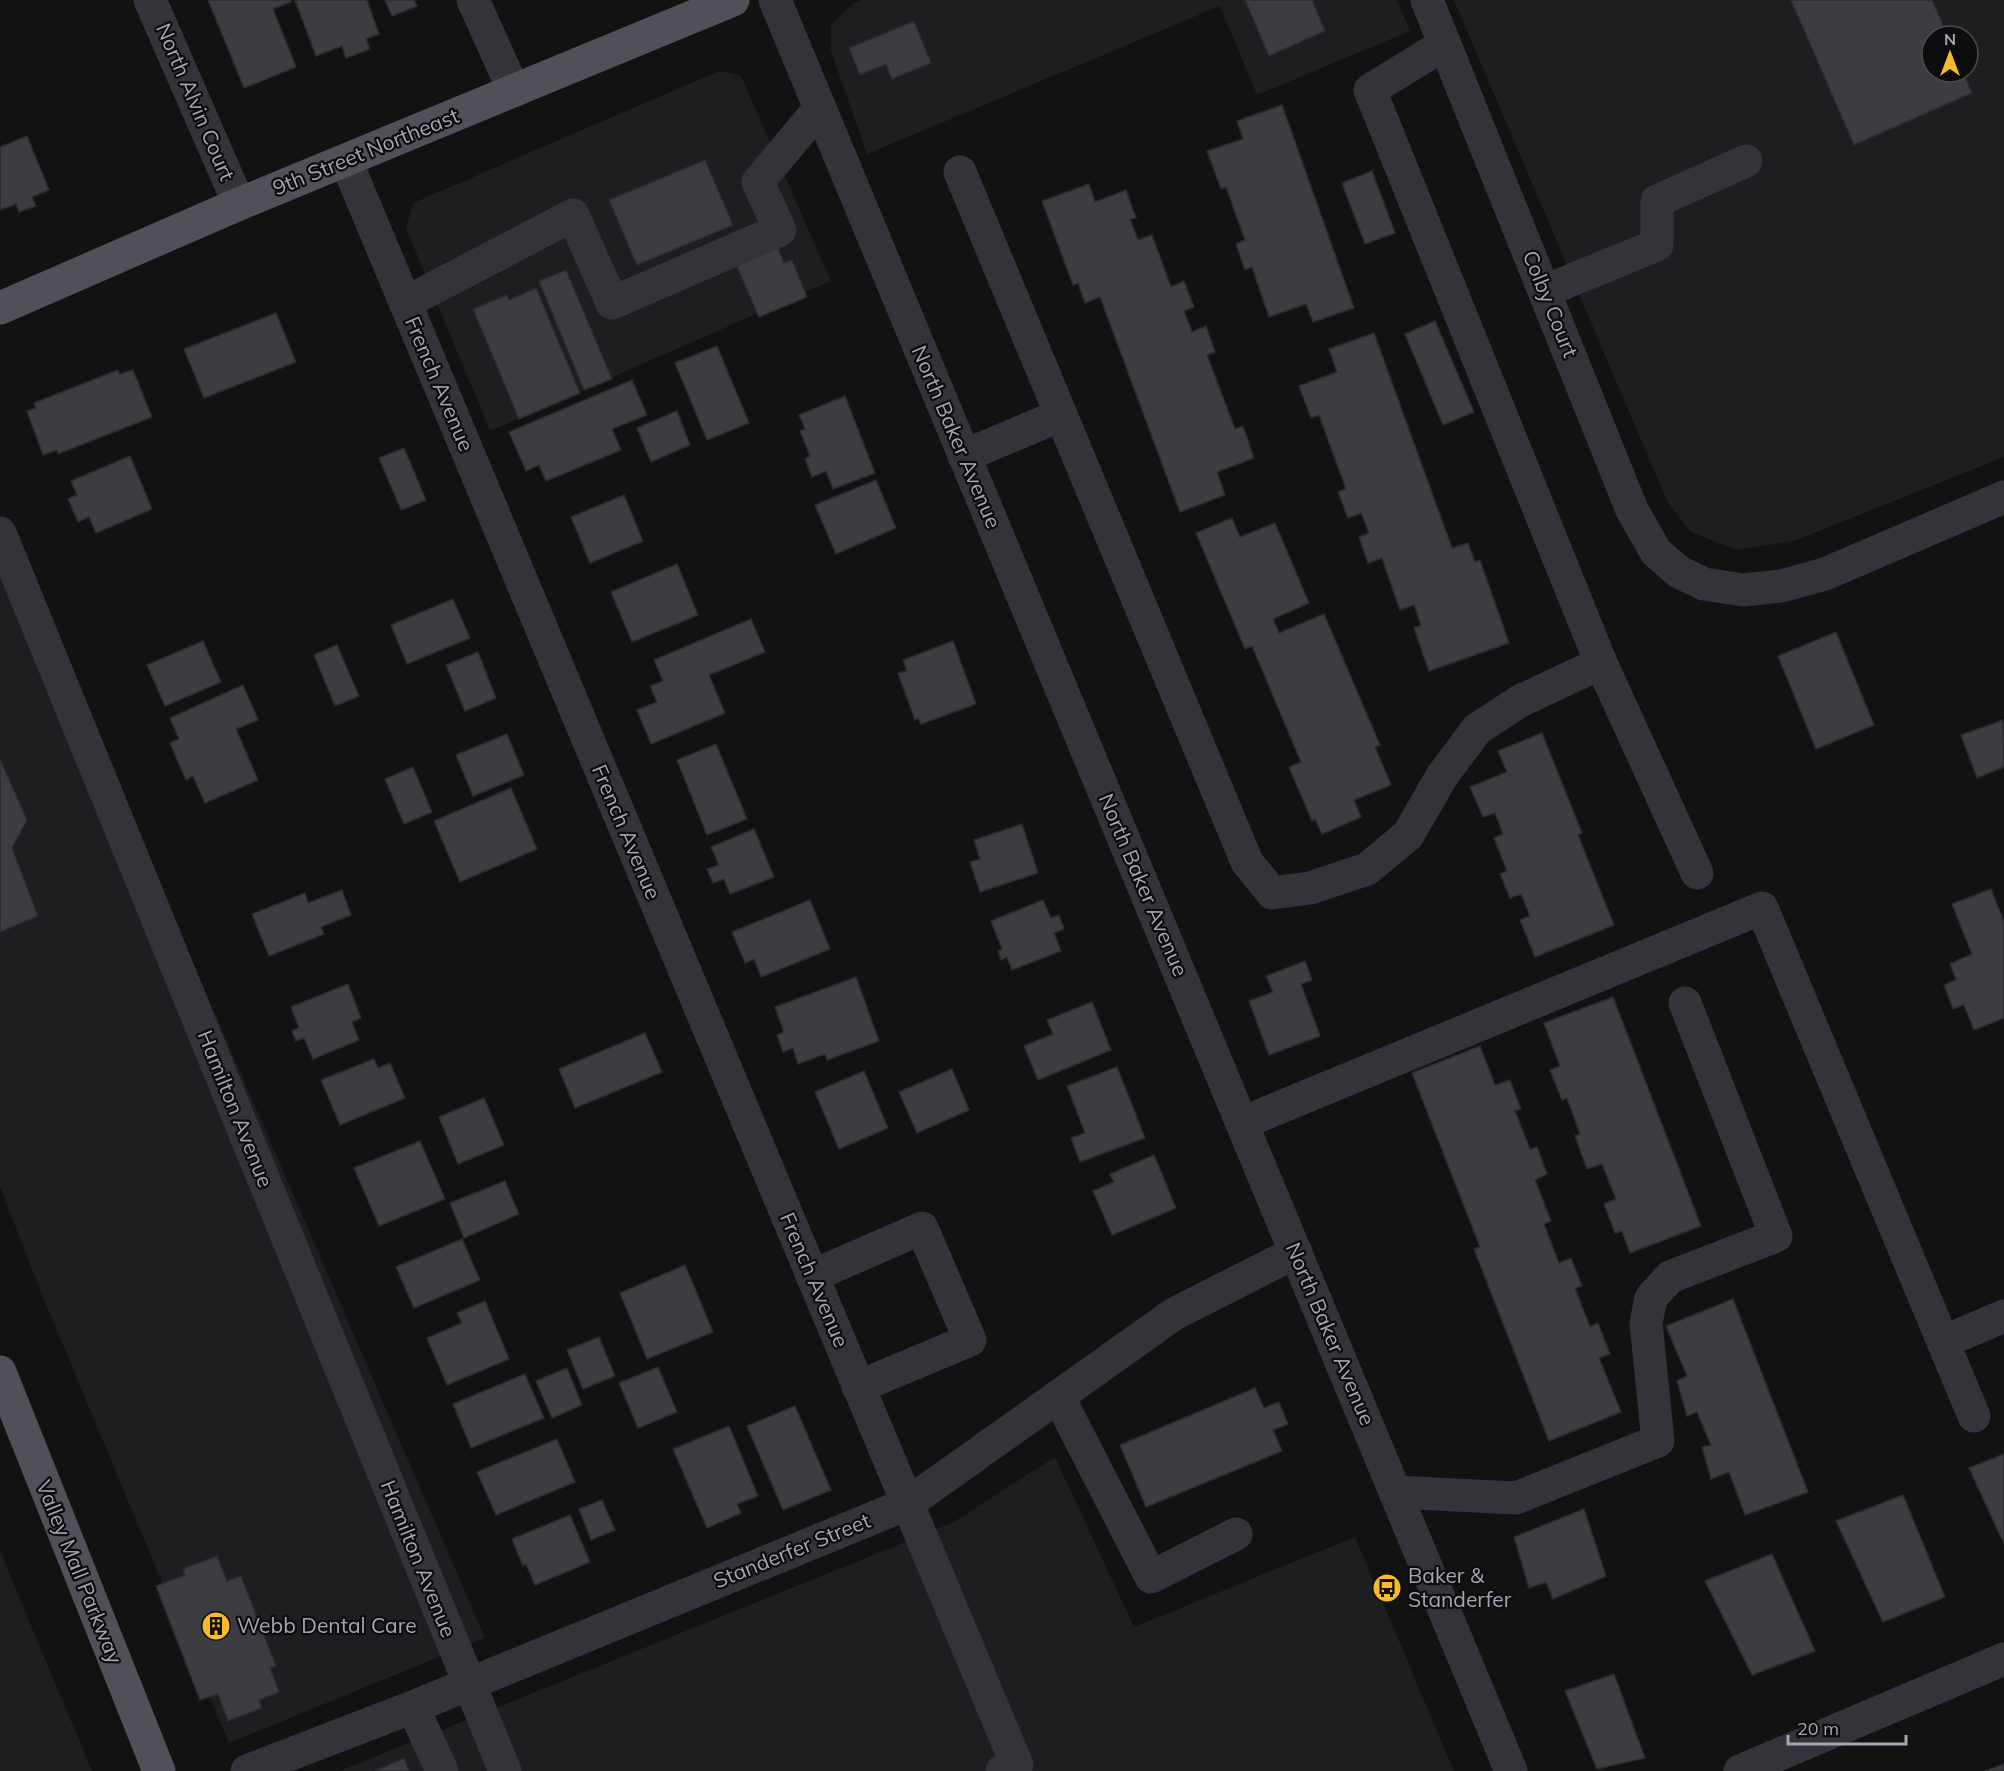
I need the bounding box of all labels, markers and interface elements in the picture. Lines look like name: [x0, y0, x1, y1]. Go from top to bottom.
street label: North Alvin Court: [151, 19, 241, 184]
north arrow: [1920, 24, 1980, 84]
text: N: [1944, 29, 1956, 49]
street label: 9th Street Northeast: [269, 102, 463, 200]
street label: Colby Court: [1518, 246, 1584, 361]
street label: French Avenue: [400, 312, 480, 455]
street label: North Baker Avenue: [907, 341, 1007, 532]
street label: French Avenue: [587, 760, 667, 903]
street label: North Baker Avenue: [1094, 789, 1194, 980]
street label: Hamilton Avenue: [193, 1026, 279, 1191]
street label: French Avenue: [775, 1208, 855, 1351]
street label: North Baker Avenue: [1281, 1238, 1381, 1429]
street label: Valley Mall Parkway: [31, 1476, 129, 1667]
street label: Hamilton Avenue: [376, 1476, 462, 1641]
street label: Standerfer Street: [709, 1507, 874, 1593]
place label: Baker & Standerfer: [1408, 1562, 1512, 1612]
bus stop icon: Baker & Standerfer: [1371, 1572, 1403, 1604]
building icon: Webb Dental Care: [200, 1610, 232, 1642]
place label: Webb Dental Care: [237, 1612, 417, 1638]
scale bar: [1788, 1708, 1906, 1746]
text: 20 m: [1797, 1717, 1839, 1740]

